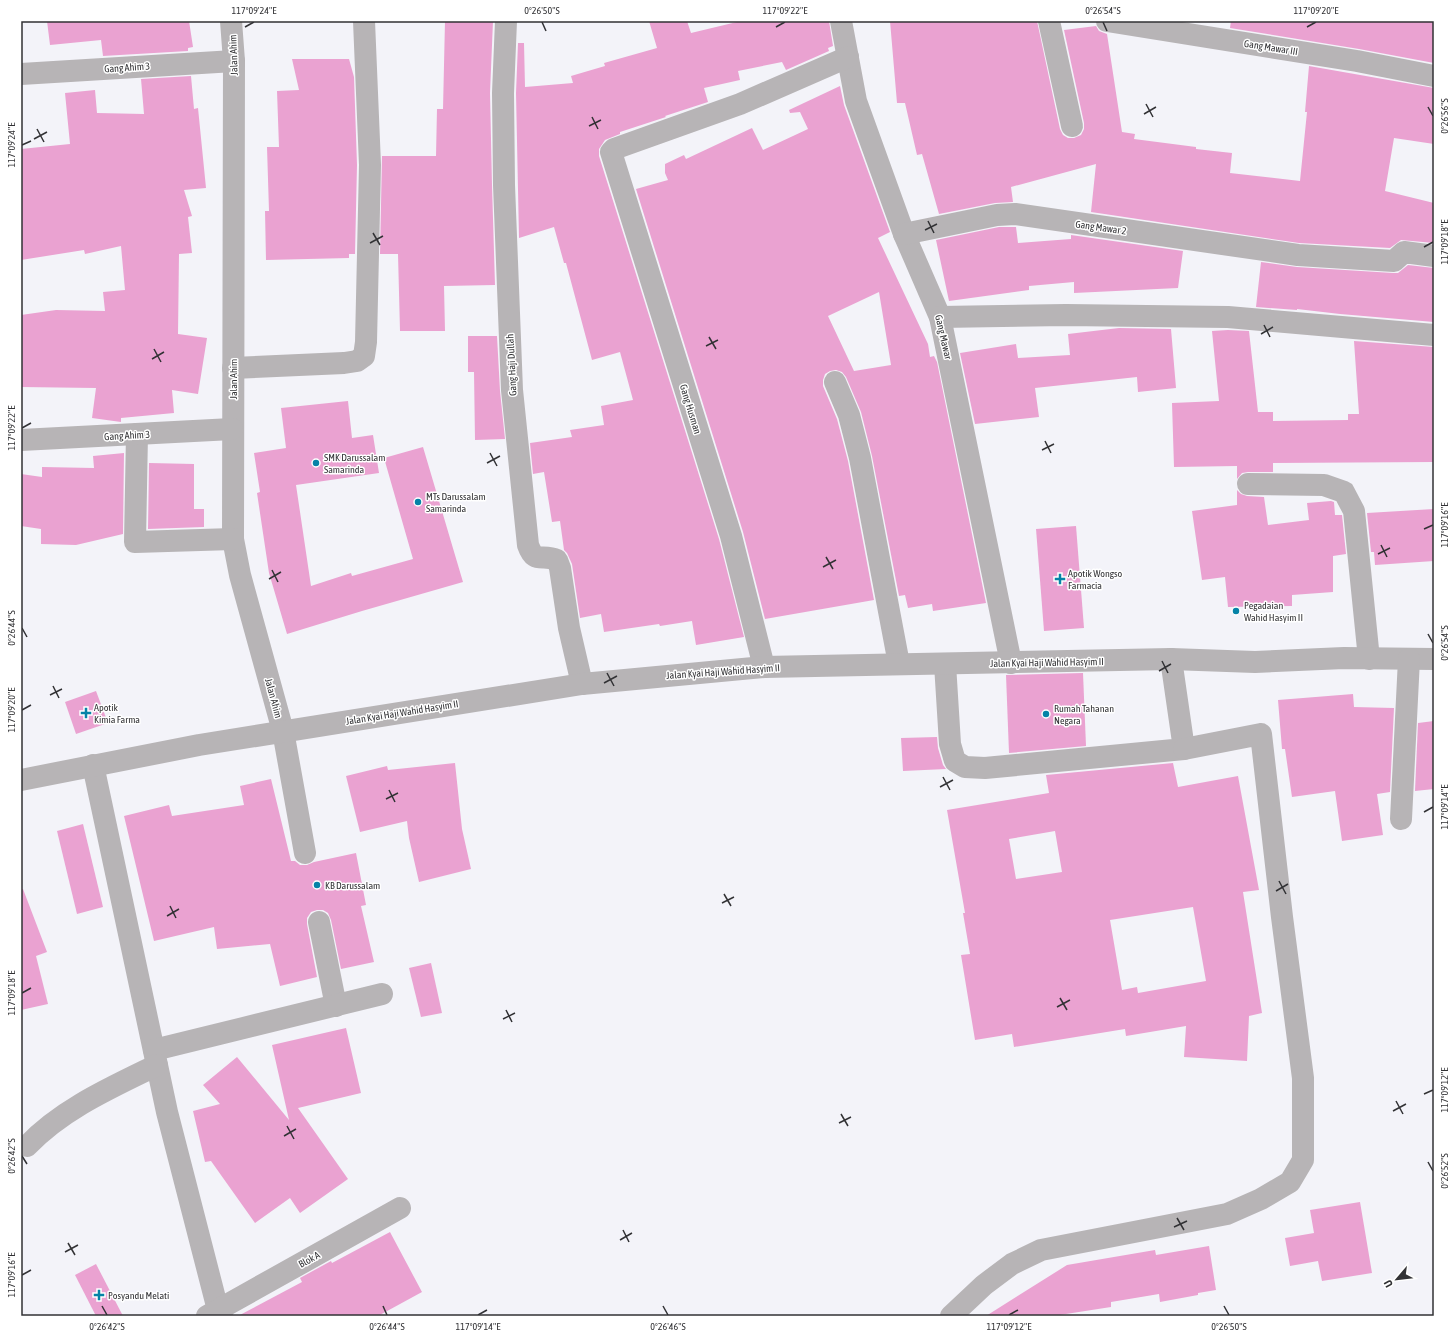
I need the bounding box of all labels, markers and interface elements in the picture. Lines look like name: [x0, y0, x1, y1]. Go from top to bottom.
text: 117°09'24"E: [232, 5, 277, 16]
text: 0°26'50"S: [524, 5, 560, 16]
text: 117°09'22"E: [763, 5, 808, 16]
text: 0°26'54"S: [1085, 5, 1121, 16]
text: 117°09'20"E: [1294, 5, 1339, 16]
street label: Jalan Ahim: [227, 34, 240, 75]
street label: Gang Mawar III: [1243, 38, 1299, 57]
street label: Gang Ahim 3: [104, 60, 151, 75]
text: 0°26'56"S: [1439, 98, 1450, 134]
text: 117°09'24"E: [6, 122, 17, 167]
street label: Gang Mawar 2: [1075, 218, 1127, 237]
text: 117°09'18"E: [1439, 219, 1450, 264]
street label: Gang Mawar: [933, 314, 954, 361]
street label: Gang Haji Dullah: [504, 334, 519, 396]
street label: Jalan Ahim: [228, 359, 239, 399]
street label: Gang Husman: [678, 383, 703, 435]
text: 117°09'22"E: [6, 405, 17, 450]
street label: Gang Ahim 3: [104, 429, 150, 442]
place label: SMK Darussalam Samarinda: [324, 452, 385, 475]
marker: SMK Darussalam Samarinda: [311, 458, 321, 468]
place label: MTs Darussalam Samarinda: [426, 491, 486, 514]
marker: MTs Darussalam Samarinda: [413, 497, 423, 507]
text: 117°09'16"E: [1439, 502, 1450, 547]
place label: Apotik Wongso Farmacia: [1068, 568, 1123, 591]
marker: Apotik Wongso Farmacia: [1055, 574, 1065, 584]
place label: Pegadaian Wahid Hasyim II: [1244, 600, 1303, 623]
marker: Pegadaian Wahid Hasyim II: [1231, 606, 1241, 616]
text: 0°26'44"S: [6, 610, 17, 646]
text: 0°26'54"S: [1439, 625, 1450, 661]
street label: Jalan Kyai Haji Wahid Hasyim II: [990, 656, 1104, 669]
street label: Jalan Kyai Haji Wahid Hasyim II: [666, 662, 780, 681]
street label: Jalan Ahim: [263, 677, 284, 719]
text: 117°09'20"E: [6, 687, 17, 732]
street label: Jalan Kyai Haji Wahid Hasyim II: [345, 698, 459, 727]
place label: Apotik Kimia Farma: [94, 702, 140, 725]
place label: Rumah Tahanan Negara: [1054, 703, 1114, 726]
marker: Apotik Kimia Farma: [81, 708, 91, 718]
marker: Rumah Tahanan Negara: [1041, 709, 1051, 719]
text: 117°09'14"E: [1439, 784, 1450, 829]
marker: KB Darussalam: [312, 880, 322, 890]
place label: KB Darussalam: [325, 880, 380, 891]
text: 117°09'18"E: [6, 970, 17, 1015]
text: 117°09'12"E: [1439, 1067, 1450, 1112]
text: 0°26'42"S: [6, 1138, 17, 1174]
text: 0°26'52"S: [1439, 1153, 1450, 1189]
street label: Blok A: [297, 1249, 322, 1270]
text: 117°09'16"E: [6, 1252, 17, 1297]
north arrow: [1377, 1259, 1417, 1299]
text: U: [1381, 1278, 1395, 1289]
marker: Posyandu Melati: [93, 1289, 105, 1301]
place label: Posyandu Melati: [108, 1290, 169, 1301]
text: 0°26'42"S: [89, 1321, 125, 1332]
text: 0°26'44"S: [369, 1321, 405, 1332]
text: 117°09'14"E: [456, 1321, 501, 1332]
text: 0°26'46"S: [650, 1321, 686, 1332]
text: 117°09'12"E: [987, 1321, 1032, 1332]
text: 0°26'50"S: [1211, 1321, 1247, 1332]

